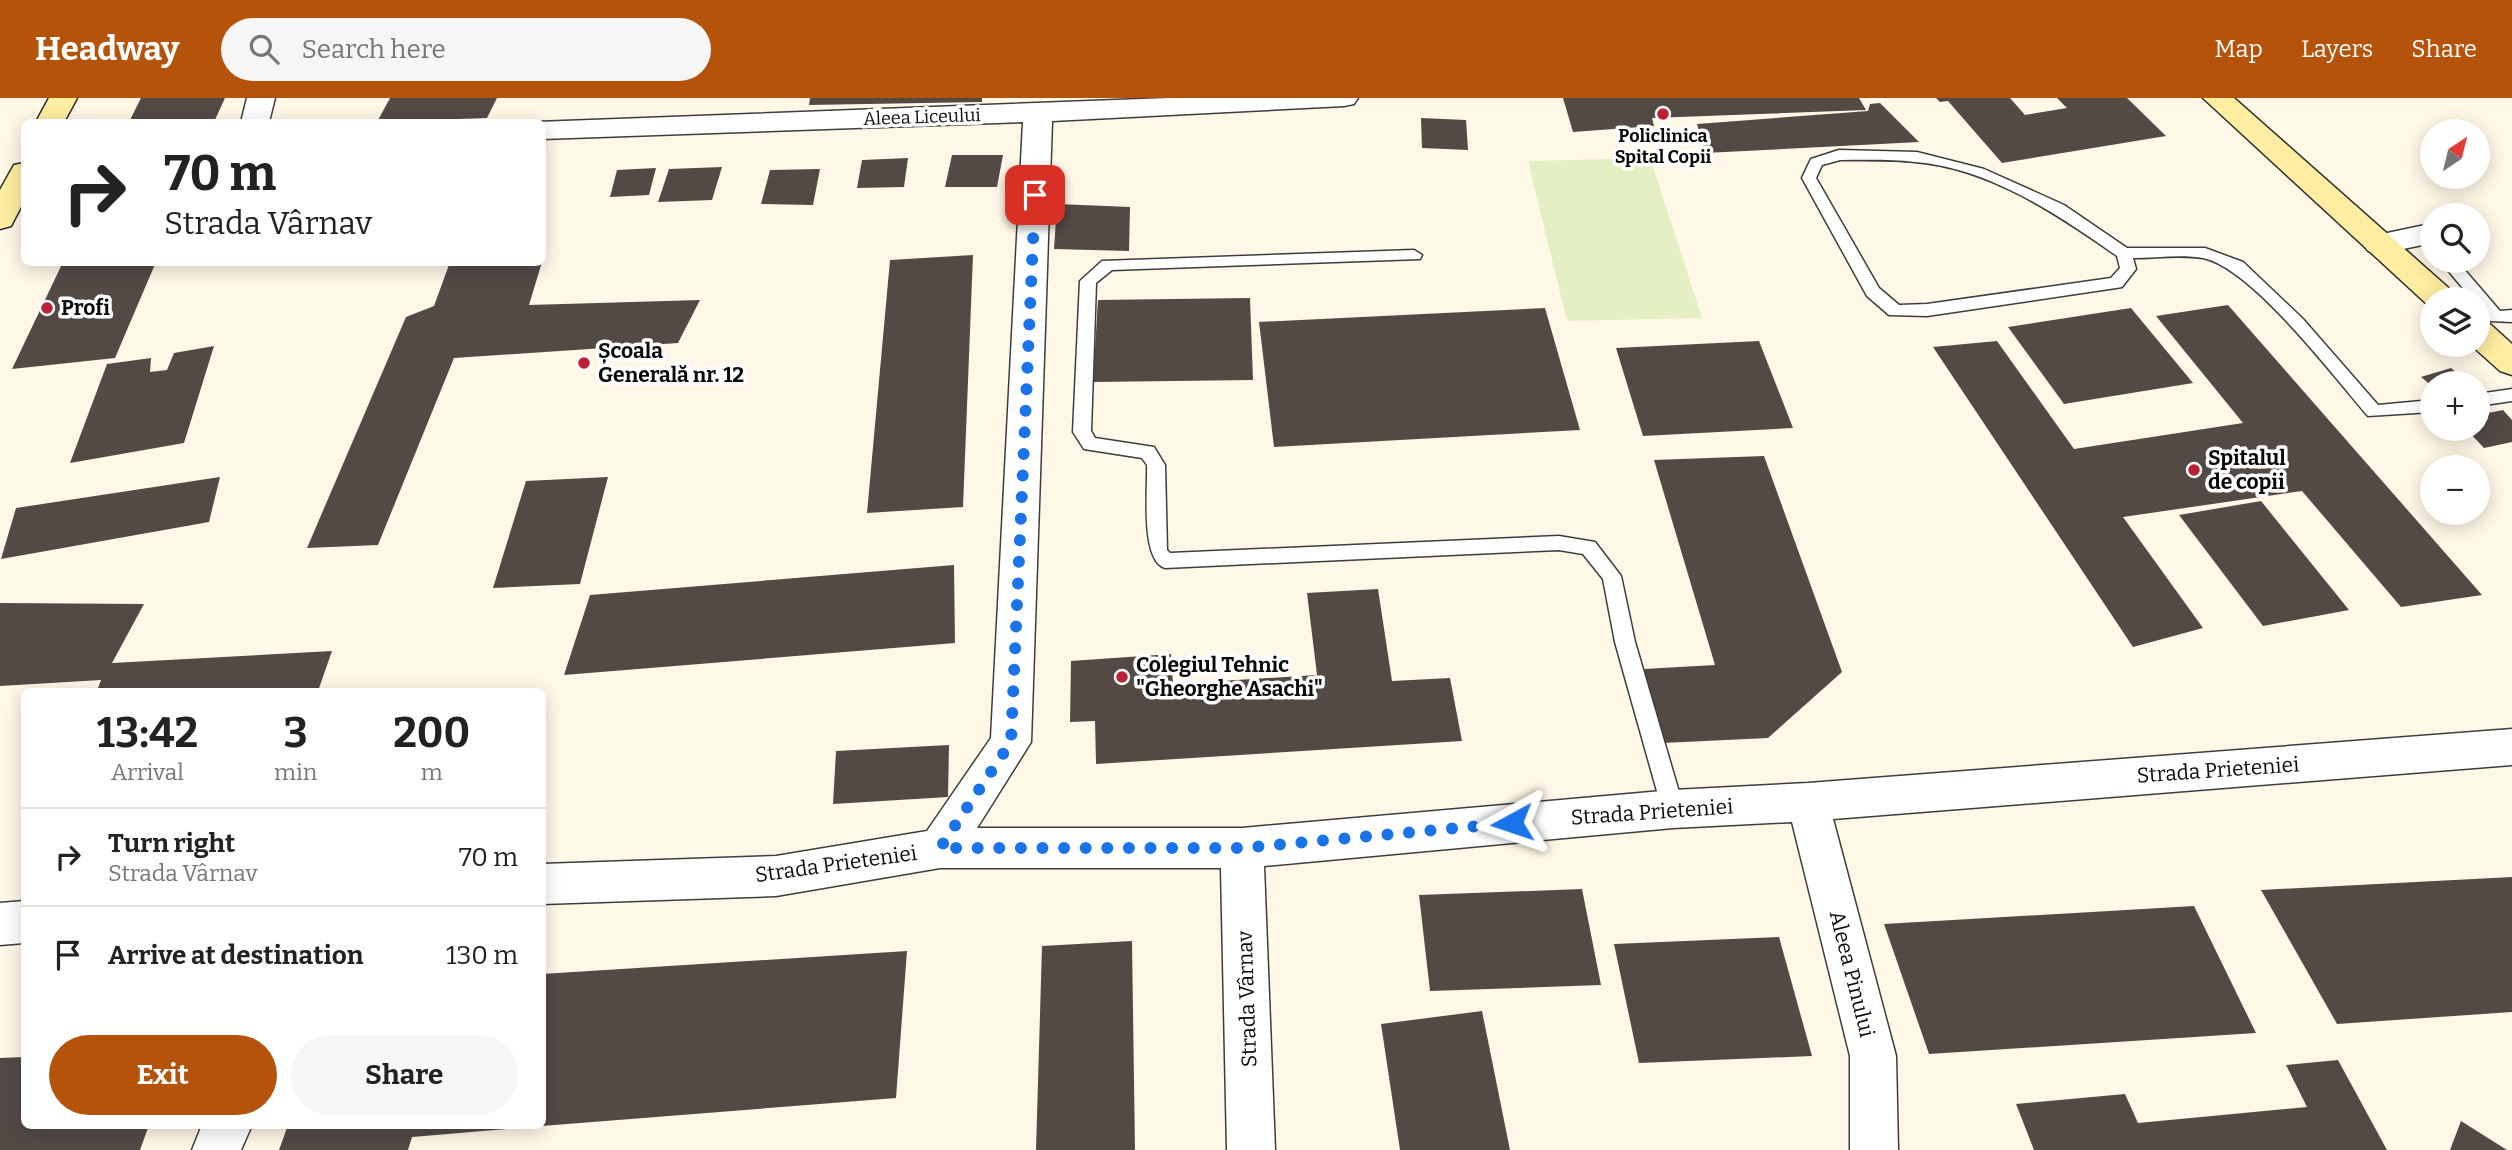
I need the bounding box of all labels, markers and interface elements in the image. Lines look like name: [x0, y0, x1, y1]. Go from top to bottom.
search box: [221, 18, 711, 81]
text: Headway: [35, 29, 179, 69]
icon: search: [245, 30, 283, 68]
text: Search here: [301, 34, 446, 65]
text: Map: [2215, 35, 2263, 63]
text: Layers: [2301, 35, 2373, 63]
text: Share: [2411, 35, 2477, 63]
street label: Aleea Liceului: [863, 104, 981, 130]
marker: Policlinica Spital Copii: [1655, 106, 1671, 122]
north arrow: [2420, 119, 2490, 189]
map controls: [2420, 119, 2490, 525]
place label: Policlinica Spital Copii: [1615, 125, 1712, 168]
text: 70 m: [164, 144, 276, 203]
icon: right: [49, 147, 140, 238]
pin: [1005, 165, 1065, 225]
icon: arrive: [1016, 176, 1054, 214]
button: search: [2420, 203, 2490, 273]
text: Strada Vârnav: [164, 204, 372, 242]
button: layers: [2420, 287, 2490, 357]
place label: Profi: [61, 295, 110, 321]
marker: Profi: [39, 300, 55, 316]
place label: Școala Generală nr. 12: [598, 338, 744, 388]
marker: Școala Generală nr. 12: [576, 355, 592, 371]
button: +: [2420, 371, 2490, 441]
place label: Spitalul de copii: [2208, 445, 2286, 495]
button: −: [2420, 455, 2490, 525]
marker: Spitalul de copii: [2186, 462, 2202, 478]
place label: Colegiul Tehnic "Gheorghe Asachi": [1136, 652, 1323, 702]
marker: Colegiul Tehnic "Gheorghe Asachi": [1114, 669, 1130, 685]
text: 13:42: [97, 708, 198, 758]
text: 3: [284, 708, 308, 758]
text: 200: [393, 708, 470, 758]
street label: Strada Prieteniei: [2136, 751, 2300, 789]
text: Arrival: [111, 758, 184, 786]
text: min: [274, 758, 317, 786]
text: m: [421, 758, 443, 786]
position arrow: [1475, 786, 1549, 860]
street label: Strada Prieteniei: [1570, 793, 1734, 831]
text: Turn right: [108, 828, 235, 859]
icon: right: [49, 838, 87, 876]
street label: Strada Prieteniei: [753, 840, 919, 888]
text: 70 m: [459, 842, 518, 873]
text: Strada Vârnav: [108, 859, 258, 887]
street label: Aleea Pinului: [1824, 908, 1880, 1040]
street label: Strada Vârnav: [1232, 929, 1262, 1068]
icon: arrive: [49, 936, 87, 974]
text: Arrive at destination: [108, 940, 363, 971]
text: 130 m: [446, 940, 518, 971]
button: Exit: [49, 1035, 277, 1115]
button: Share: [291, 1035, 518, 1115]

